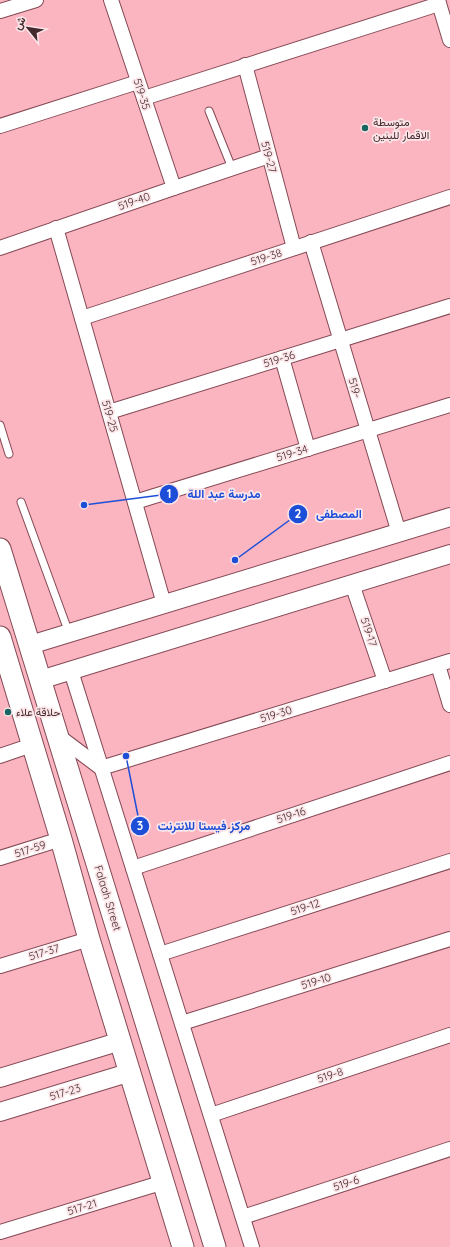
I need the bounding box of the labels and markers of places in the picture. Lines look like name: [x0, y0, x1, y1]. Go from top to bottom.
place label: متوسطة الاقمار للبنين: [373, 115, 429, 142]
marker: متوسطة الاقمار للبنين: [360, 123, 370, 133]
callout: مدرسة عبد اللة: [159, 482, 268, 506]
callout: المصطفى: [288, 502, 370, 526]
place label: حلاقة علاء: [16, 705, 61, 719]
marker: حلاقة علاء: [3, 707, 13, 717]
callout: مركز فيستا للانترنت: [130, 814, 259, 838]

